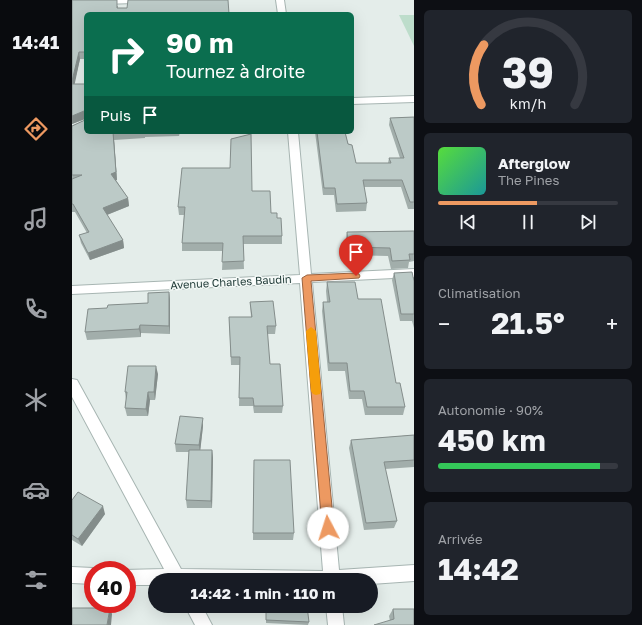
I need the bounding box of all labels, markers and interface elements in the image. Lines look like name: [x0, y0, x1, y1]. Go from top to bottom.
text: 90 m: [166, 26, 233, 59]
icon: right: [100, 28, 152, 80]
text: 14:41: [13, 31, 59, 53]
text: 39: [502, 46, 554, 96]
text: Tournez à droite: [166, 60, 305, 82]
text: km/h: [510, 94, 546, 111]
icon: arrive: [139, 104, 161, 126]
text: Puis: [100, 106, 131, 124]
icon: directions: [22, 115, 50, 143]
text: Afterglow: [498, 154, 570, 172]
text: The Pines: [498, 172, 559, 188]
icon: music: [22, 205, 50, 233]
icon: previous: [457, 211, 479, 233]
icon: pause: [517, 211, 539, 233]
icon: next: [577, 211, 599, 233]
pin: [339, 235, 373, 276]
icon: arrive: [345, 241, 367, 263]
street label: Avenue Charles Baudin: [170, 272, 292, 291]
text: Climatisation: [438, 285, 520, 301]
icon: phone: [22, 295, 50, 323]
text: 21.5°: [491, 305, 565, 341]
text: −: [438, 310, 450, 337]
text: +: [606, 310, 618, 337]
icon: climate: [22, 386, 50, 414]
text: Autonomie · 90%: [438, 402, 543, 418]
text: 450 km: [438, 422, 546, 458]
icon: car: [22, 476, 50, 504]
position arrow: [307, 507, 349, 549]
text: Arrivée: [438, 531, 482, 547]
text: 14:42: [438, 551, 519, 587]
speed limit sign: 40: [84, 561, 136, 613]
icon: filters: [22, 566, 50, 594]
text: 14:42 · 1 min · 110 m: [191, 584, 335, 602]

